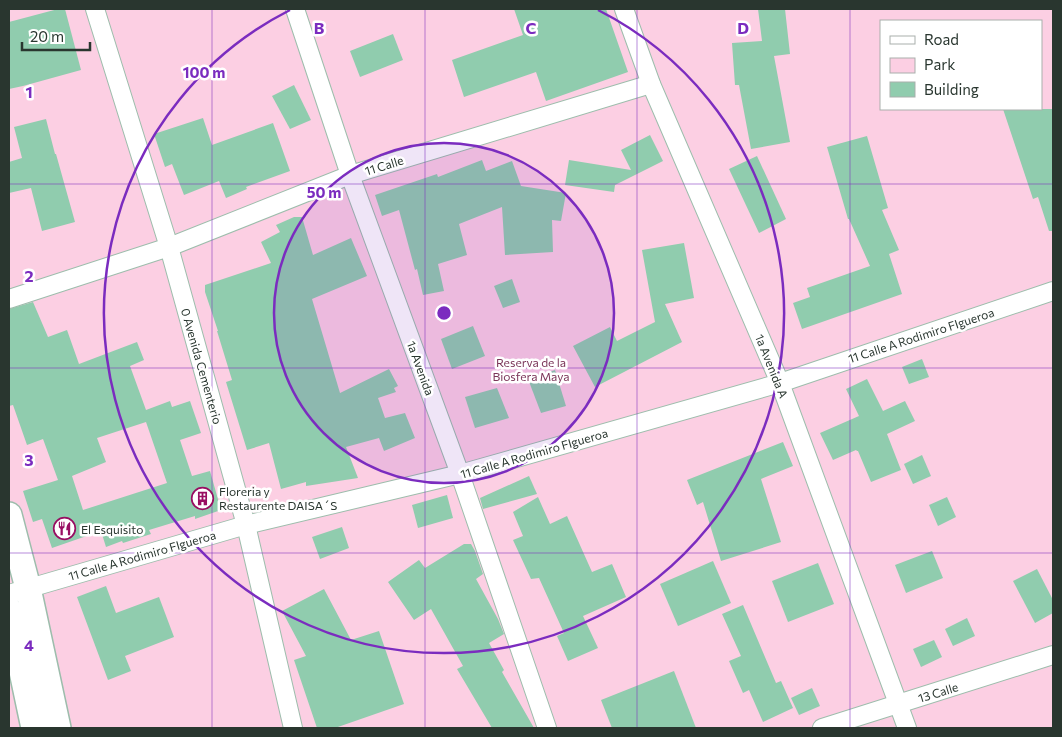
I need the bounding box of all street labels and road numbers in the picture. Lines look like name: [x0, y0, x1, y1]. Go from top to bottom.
street label: 11 Calle: [363, 153, 405, 177]
street label: 11 Calle A Rodimiro FIgueroa: [846, 305, 996, 365]
street label: 0 Avenida Cementerio: [179, 306, 225, 426]
street label: 1a Avenida A: [753, 332, 791, 400]
street label: 1a Avenida: [405, 339, 437, 397]
street label: 11 Calle A Rodimiro FIgueroa: [459, 425, 609, 481]
street label: 11 Calle A Rodimiro FIgueroa: [67, 527, 217, 583]
street label: 13 Calle: [916, 679, 960, 705]

